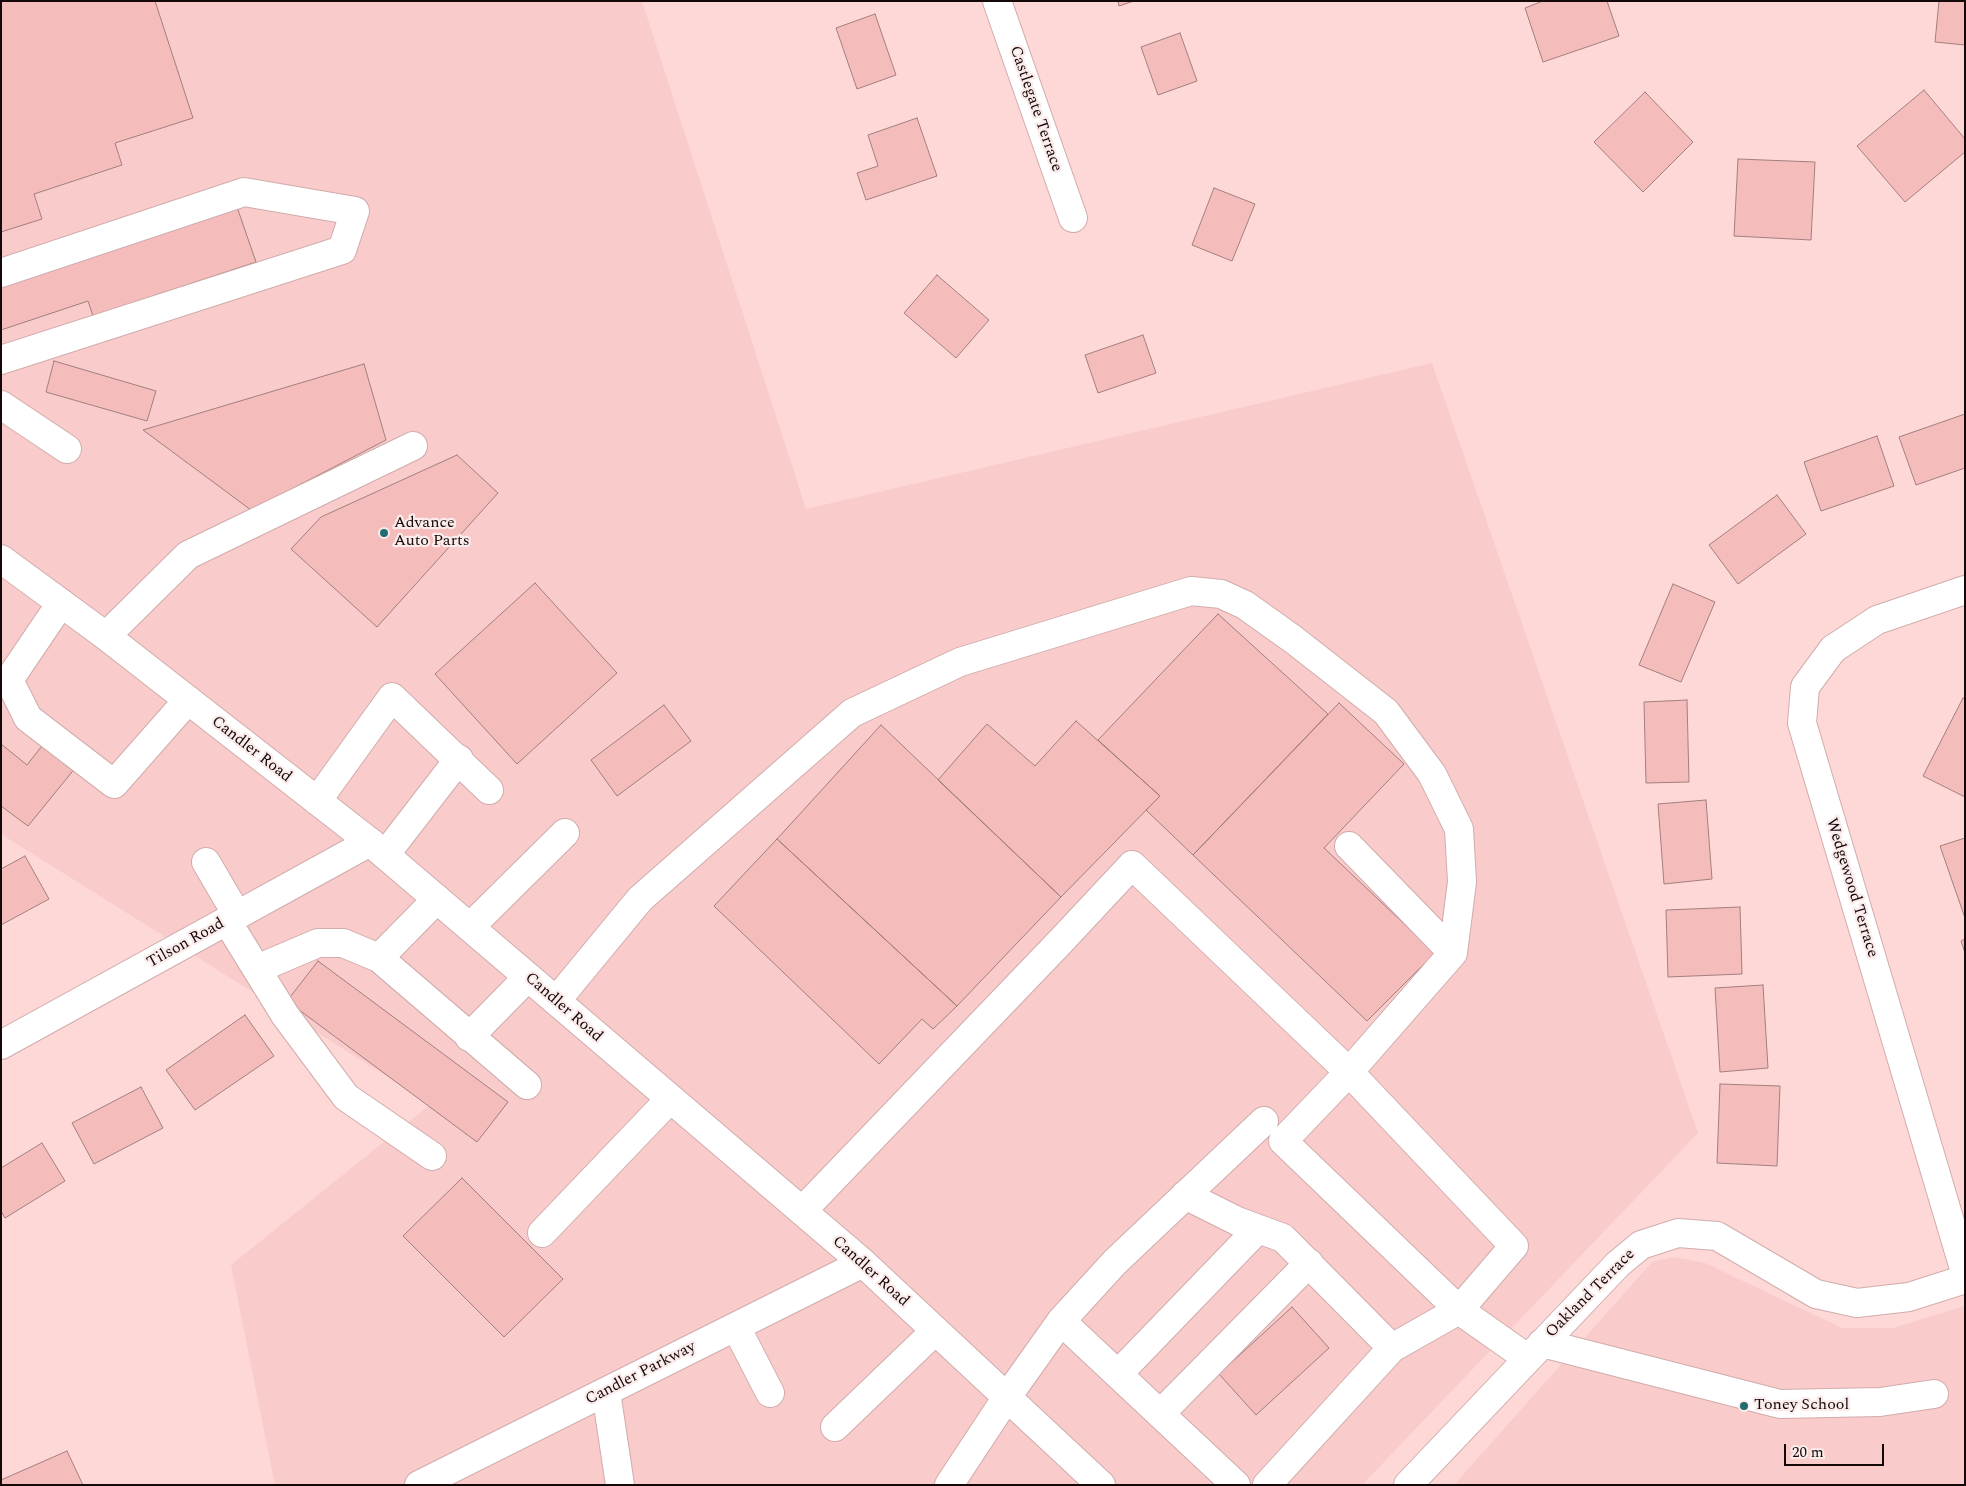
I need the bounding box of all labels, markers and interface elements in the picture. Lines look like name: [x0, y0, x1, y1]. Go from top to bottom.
street label: Castlegate Terrace: [1004, 44, 1066, 174]
place label: Advance Auto Parts: [394, 514, 470, 552]
marker: Advance Auto Parts: [378, 527, 390, 539]
street label: Candler Road: [207, 713, 295, 787]
street label: Wedgewood Terrace: [1821, 816, 1881, 960]
street label: Tilson Road: [144, 915, 228, 973]
street label: Candler Road: [520, 969, 606, 1047]
street label: Candler Road: [828, 1233, 912, 1311]
street label: Oakland Terrace: [1542, 1245, 1640, 1343]
street label: Candler Parkway: [583, 1338, 699, 1410]
place label: Toney School: [1754, 1396, 1849, 1416]
marker: Toney School: [1738, 1400, 1750, 1412]
scale bar: [1786, 1434, 1886, 1466]
text: 20 m: [1792, 1441, 1824, 1464]

